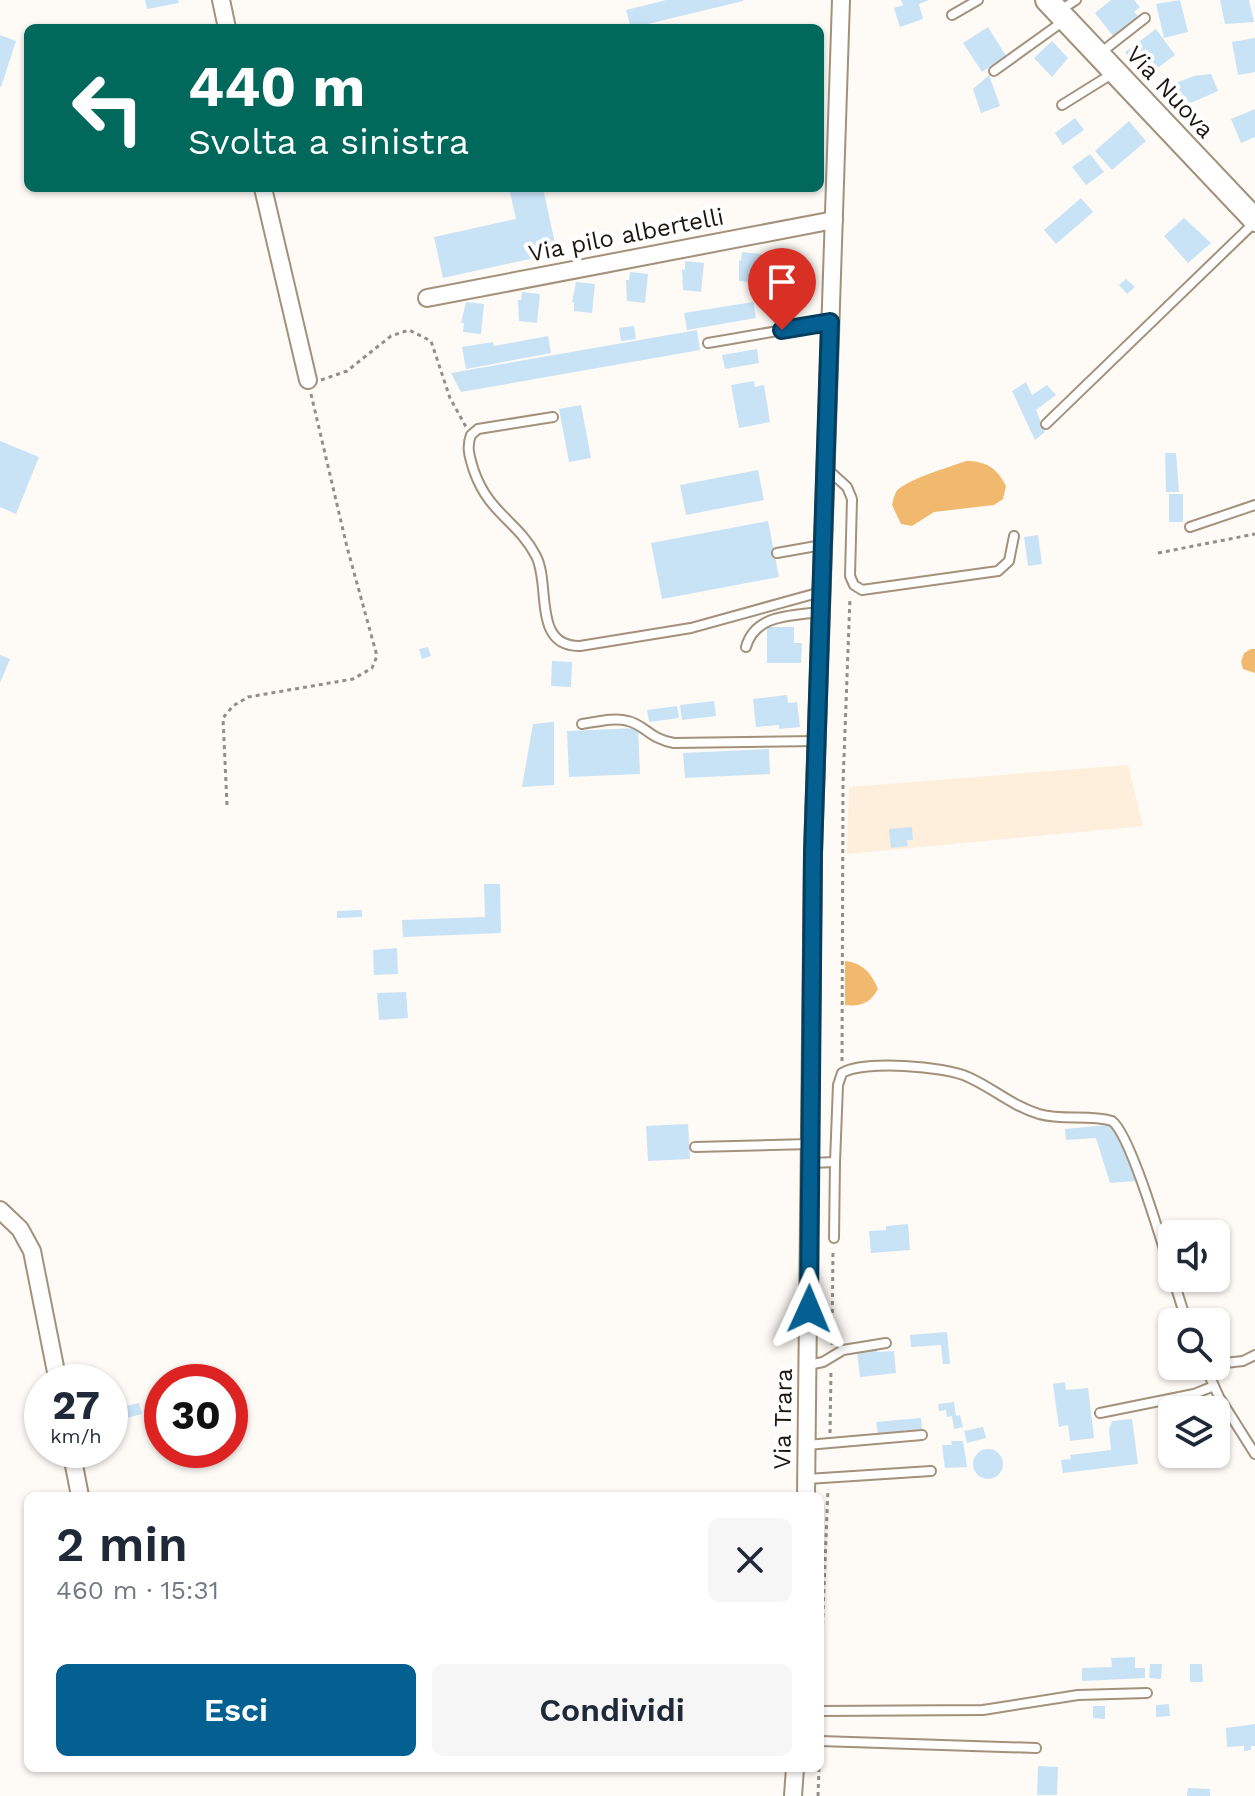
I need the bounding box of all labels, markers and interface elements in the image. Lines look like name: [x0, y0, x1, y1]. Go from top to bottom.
street label: Via Nuova: [1120, 40, 1220, 144]
text: 440 m: [188, 54, 365, 120]
icon: left: [56, 56, 160, 160]
text: Svolta a sinistra: [188, 121, 469, 163]
street label: Via pilo albertelli: [526, 202, 726, 268]
pin: [748, 248, 816, 330]
icon: arrive: [760, 260, 804, 304]
map controls: [1158, 1220, 1230, 1468]
button: sound: [1158, 1220, 1230, 1292]
position arrow: [767, 1267, 851, 1351]
button: search: [1158, 1308, 1230, 1380]
speed limit sign: 30: [144, 1364, 248, 1468]
street label: Via Trara: [768, 1368, 798, 1470]
text: 27: [52, 1382, 100, 1429]
button: layers: [1158, 1396, 1230, 1468]
text: km/h: [50, 1424, 102, 1448]
text: 2 min: [56, 1516, 188, 1573]
button: close: [708, 1518, 792, 1602]
text: 460 m · 15:31: [56, 1575, 219, 1605]
button: Esci: [56, 1664, 416, 1756]
button: Condividi: [432, 1664, 792, 1756]

